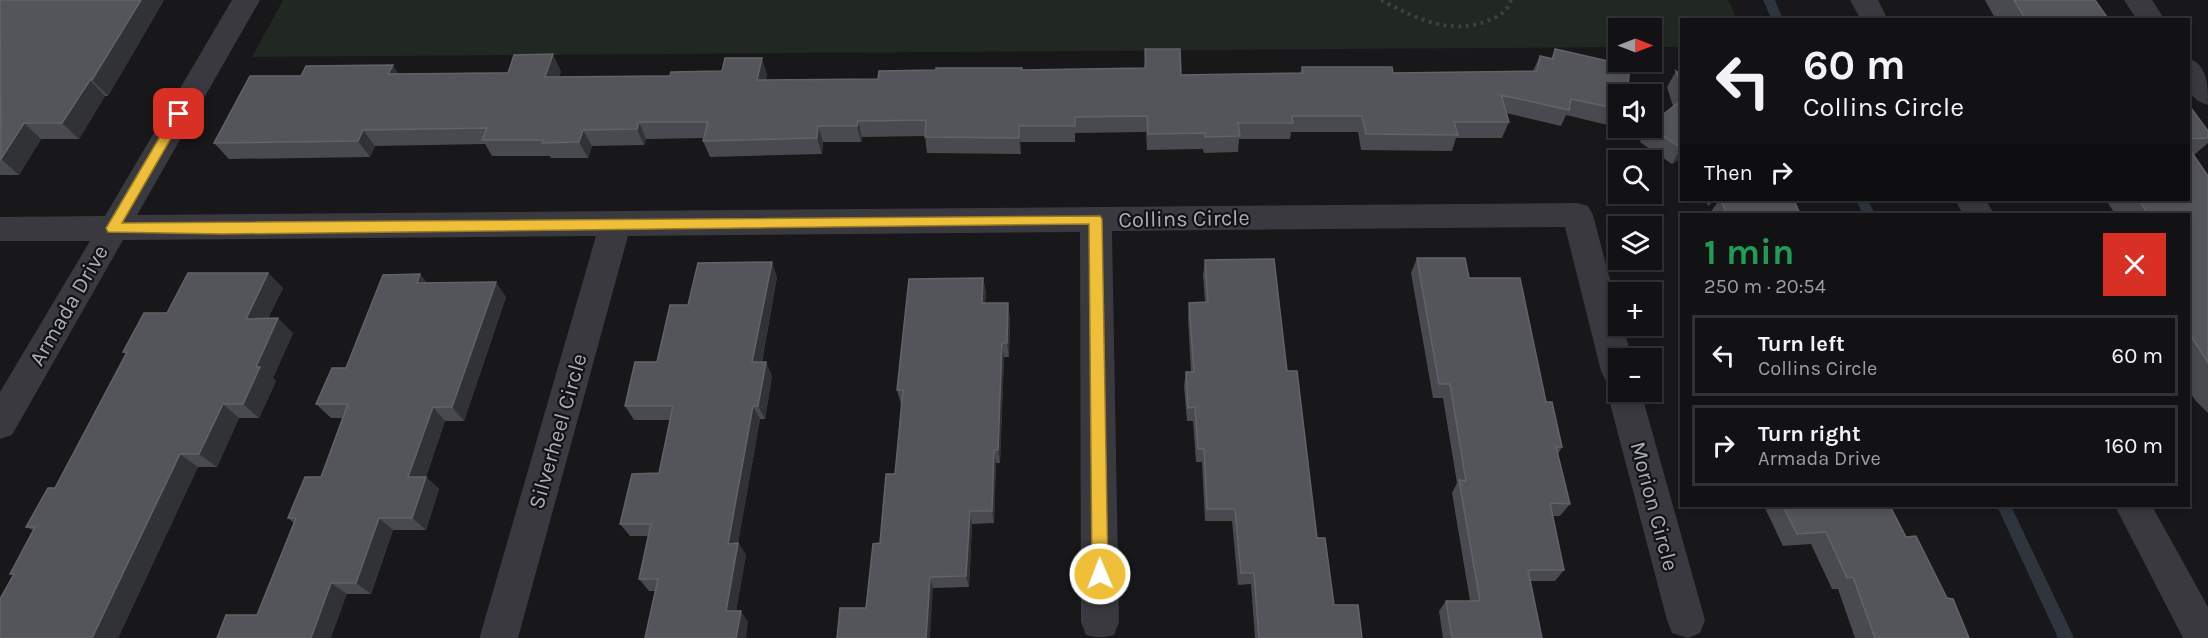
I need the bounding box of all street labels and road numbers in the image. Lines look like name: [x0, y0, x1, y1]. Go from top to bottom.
street label: Collins Circle: [1118, 205, 1250, 233]
street label: Armada Drive: [24, 241, 114, 370]
street label: Silverheel Circle: [523, 351, 593, 512]
street label: Morion Circle: [1624, 439, 1684, 574]

